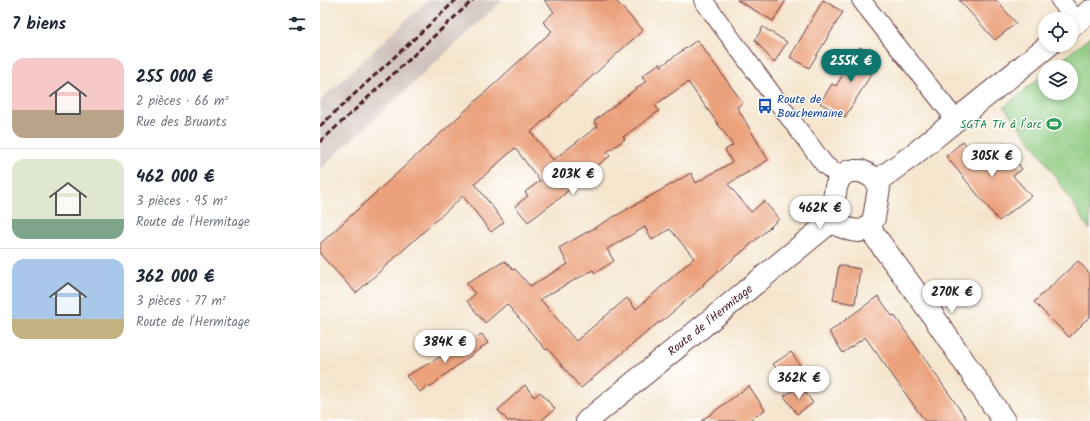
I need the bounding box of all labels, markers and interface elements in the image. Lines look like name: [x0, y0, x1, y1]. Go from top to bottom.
text: 7 biens: [12, 11, 66, 38]
map controls: [1038, 12, 1078, 100]
button: locate: [1038, 12, 1078, 52]
icon: filters: [286, 13, 308, 35]
pin: 255K €: [818, 49, 884, 83]
text: 255K €: [830, 51, 872, 72]
button: layers: [1038, 60, 1078, 100]
text: 255 000 €: [136, 64, 213, 91]
icon: home: [44, 74, 92, 122]
place label: Route de Bouchemaine: [777, 90, 843, 123]
text: 2 pièces · 66 m²: [136, 91, 228, 112]
bus stop icon: Route de Bouchemaine: [756, 97, 774, 115]
text: Rue des Bruants: [136, 112, 226, 133]
place label: SGTA Tir à l’arc: [960, 115, 1042, 134]
sports icon: SGTA Tir à l’arc: [1045, 115, 1063, 133]
pin: 305K €: [959, 144, 1025, 178]
text: 305K €: [971, 146, 1013, 167]
pin: 203K €: [540, 162, 606, 196]
text: 462 000 €: [136, 164, 214, 191]
text: 203K €: [552, 164, 594, 185]
icon: home: [44, 175, 92, 223]
text: 3 pièces · 95 m²: [136, 191, 227, 212]
pin: 462K €: [787, 196, 853, 230]
text: 462K €: [799, 198, 841, 219]
text: Route de l'Hermitage: [136, 212, 250, 233]
text: 362 000 €: [136, 264, 214, 291]
icon: home: [44, 275, 92, 323]
street label: Route de l'Hermitage: [663, 280, 758, 361]
pin: 270K €: [919, 280, 985, 314]
text: 270K €: [931, 282, 973, 303]
text: 3 pièces · 77 m²: [136, 291, 226, 312]
text: Route de l'Hermitage: [136, 312, 250, 333]
pin: 384K €: [412, 330, 478, 364]
text: 384K €: [424, 332, 466, 353]
pin: 362K €: [766, 366, 832, 400]
text: 362K €: [778, 368, 820, 389]

